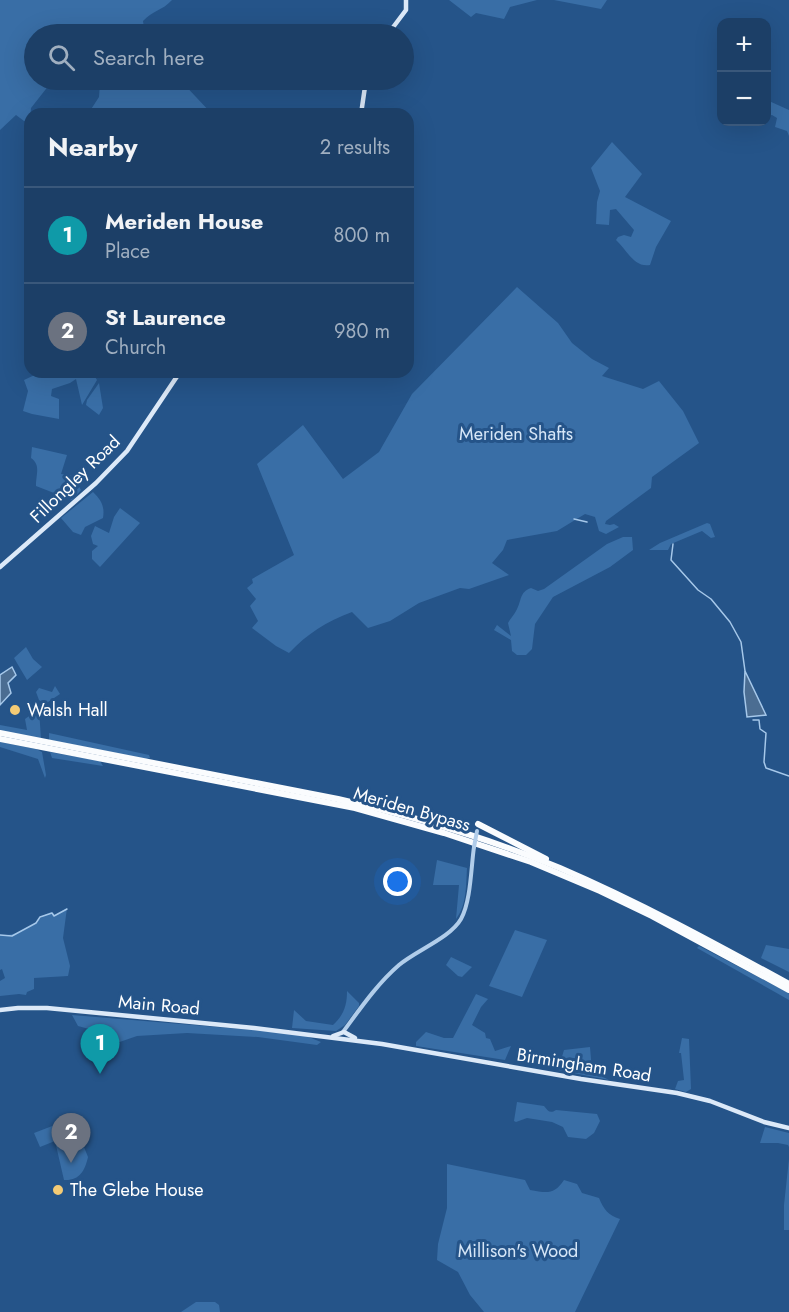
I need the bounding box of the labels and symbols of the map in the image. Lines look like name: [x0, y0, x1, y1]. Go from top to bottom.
park label: Meriden Shafts: [459, 421, 573, 447]
street label: Fillongley Road: [24, 429, 126, 529]
place label: Walsh Hall: [27, 697, 108, 723]
marker: Walsh Hall: [8, 703, 22, 717]
street label: Meriden Bypass: [351, 780, 473, 838]
your location: [383, 867, 412, 896]
street label: Main Road: [117, 988, 201, 1022]
pin: 1: [80, 1024, 120, 1074]
street label: Birmingham Road: [515, 1042, 653, 1088]
pin: 2: [52, 1114, 90, 1163]
place label: The Glebe House: [70, 1177, 203, 1203]
marker: The Glebe House: [51, 1183, 65, 1197]
park label: Millison's Wood: [458, 1238, 578, 1264]

